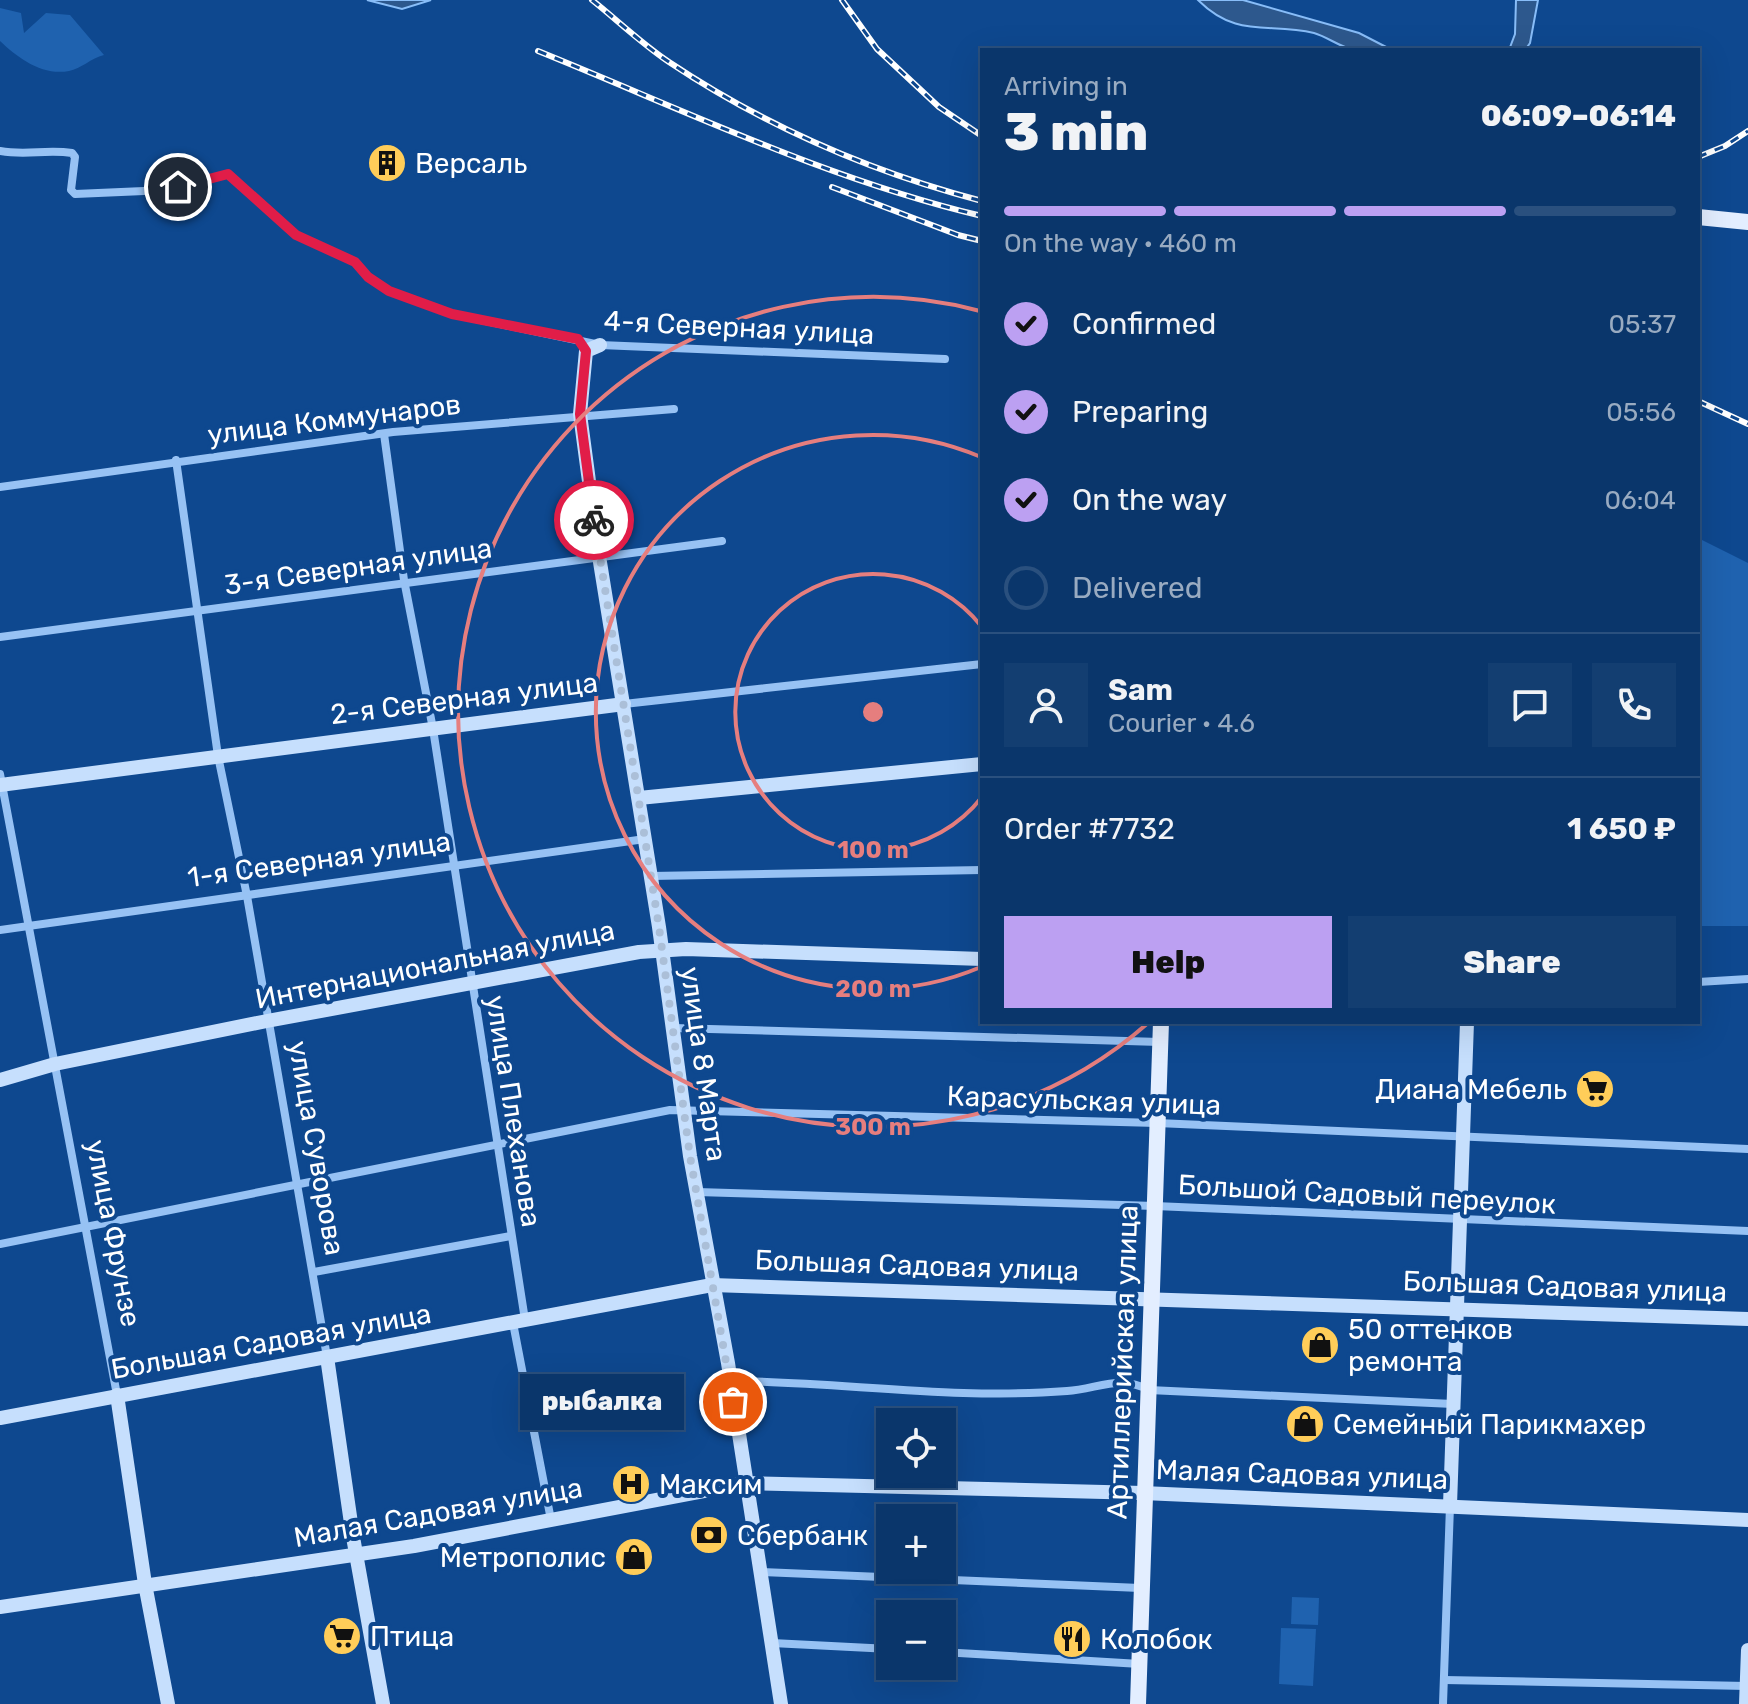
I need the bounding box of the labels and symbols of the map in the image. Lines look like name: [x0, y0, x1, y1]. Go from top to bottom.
building icon: Версаль: [366, 142, 408, 184]
place label: Версаль: [415, 147, 527, 180]
pin: [144, 153, 212, 221]
street label: 4-я Северная улица: [603, 304, 875, 351]
street label: улица Коммунаров: [205, 388, 463, 451]
courier: [554, 480, 634, 560]
street label: 3-я Северная улица: [222, 531, 494, 602]
street label: 2-я Северная улица: [329, 666, 600, 731]
centre of rings: [859, 698, 887, 726]
street label: 1-я Северная улица: [185, 825, 453, 894]
text: 100 m: [837, 836, 909, 864]
street label: Интернациональная улица: [253, 913, 618, 1016]
street label: улица 8 Марта: [674, 965, 733, 1164]
text: 200 m: [835, 975, 911, 1003]
street label: улица Плеханова: [479, 993, 548, 1229]
street label: улица Суворова: [281, 1038, 352, 1258]
supermarket icon: Диана Мебель: [1574, 1068, 1616, 1110]
place label: Диана Мебель: [1375, 1073, 1567, 1106]
street label: Карасульская улица: [946, 1079, 1222, 1122]
text: 300 m: [835, 1113, 911, 1141]
street label: улица Фрунзе: [79, 1137, 148, 1329]
street label: Большой Садовый переулок: [1177, 1168, 1557, 1221]
street label: Артиллерийская улица: [1101, 1204, 1144, 1520]
street label: Большая Садовая улица: [754, 1243, 1080, 1288]
street label: Большая Садовая улица: [1402, 1264, 1728, 1309]
street label: Большая Садовая улица: [108, 1297, 434, 1386]
place label: 50 оттенков ремонта: [1348, 1313, 1513, 1378]
shop icon: 50 оттенков ремонта: [1299, 1324, 1341, 1366]
pin: [699, 1368, 767, 1436]
callout: рыбалка: [521, 1374, 685, 1430]
shop icon: Семейный Парикмахер: [1284, 1403, 1326, 1445]
place label: Семейный Парикмахер: [1333, 1408, 1646, 1441]
street label: Малая Садовая улица: [1155, 1453, 1449, 1496]
hospital icon: Максим: [610, 1463, 652, 1505]
place label: Максим: [659, 1468, 763, 1501]
street label: Малая Садовая улица: [291, 1471, 585, 1554]
bank icon: Сбербанк: [688, 1514, 730, 1556]
place label: Сбербанк: [737, 1519, 868, 1552]
shop icon: Метрополис: [613, 1536, 655, 1578]
place label: Метрополис: [440, 1541, 606, 1574]
supermarket icon: Птица: [321, 1615, 363, 1657]
restaurant icon: Колобок: [1051, 1618, 1093, 1660]
place label: Птица: [370, 1620, 454, 1653]
place label: Колобок: [1100, 1623, 1213, 1656]

